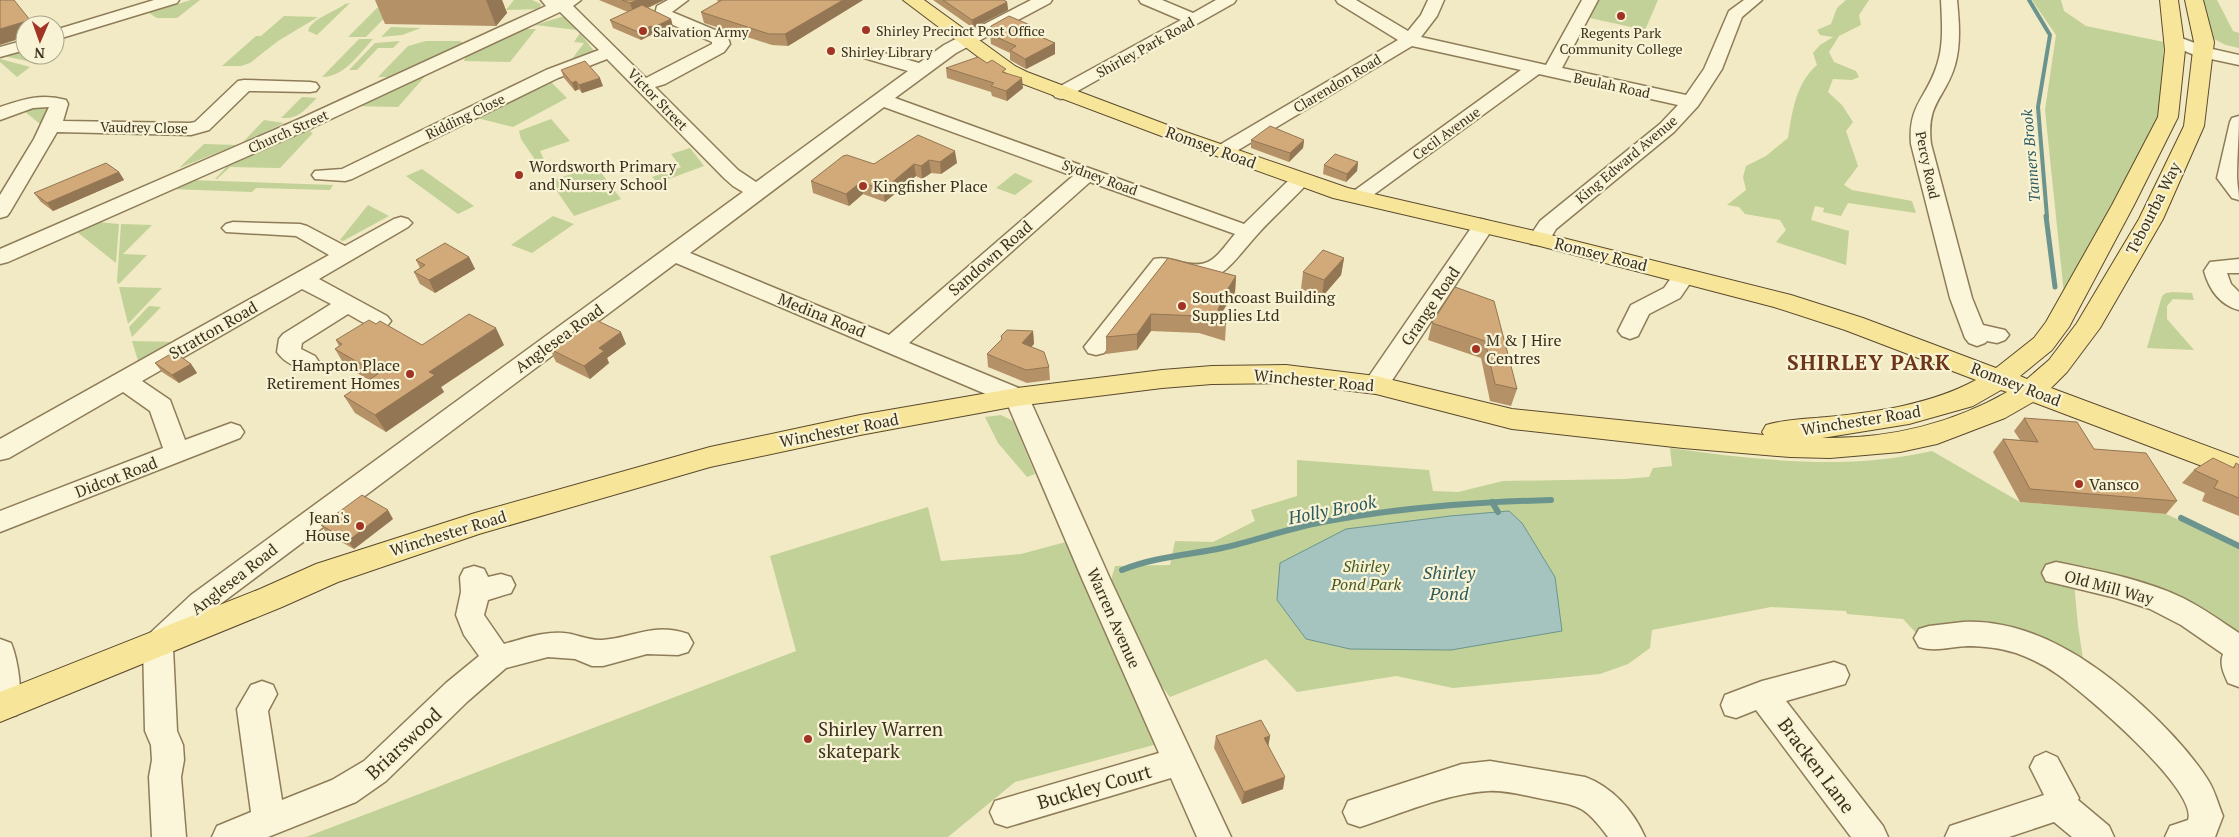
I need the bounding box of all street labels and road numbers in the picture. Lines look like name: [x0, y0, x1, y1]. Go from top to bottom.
street label: Shirley Park Road: [1093, 12, 1198, 82]
street label: Clarendon Road: [1289, 49, 1385, 117]
street label: Victor Street: [624, 64, 693, 135]
street label: Beulah Road: [1572, 68, 1652, 102]
street label: Ridding Close: [422, 89, 508, 143]
street label: Cecil Avenue: [1408, 102, 1484, 164]
street label: Church Street: [245, 104, 332, 157]
street label: King Edward Avenue: [1571, 111, 1681, 207]
street label: Vaudrey Close: [100, 117, 188, 137]
street label: Romsey Road: [1163, 120, 1259, 174]
street label: Percy Road: [1912, 129, 1944, 201]
street label: Sydney Road: [1060, 155, 1141, 200]
street label: Tebourba Way: [2120, 157, 2186, 258]
street label: Sandown Road: [943, 215, 1037, 301]
street label: Romsey Road: [1552, 232, 1650, 276]
street label: Grange Road: [1395, 262, 1465, 350]
street label: Medina Road: [775, 287, 869, 343]
street label: Stratton Road: [165, 296, 261, 364]
street label: Anglesea Road: [510, 298, 608, 378]
street label: Romsey Road: [1968, 357, 2064, 411]
street label: Winchester Road: [1253, 364, 1375, 396]
street label: Winchester Road: [1800, 400, 1922, 440]
street label: Winchester Road: [778, 408, 901, 452]
street label: Didcot Road: [72, 451, 160, 503]
street label: Winchester Road: [387, 505, 509, 561]
street label: Anglesea Road: [186, 538, 282, 620]
street label: Warren Avenue: [1082, 564, 1146, 672]
street label: Old Mill Way: [2062, 565, 2157, 610]
street label: Briarswood: [360, 701, 447, 785]
street label: Bracken Lane: [1773, 712, 1861, 818]
street label: Buckley Court: [1034, 758, 1154, 814]

